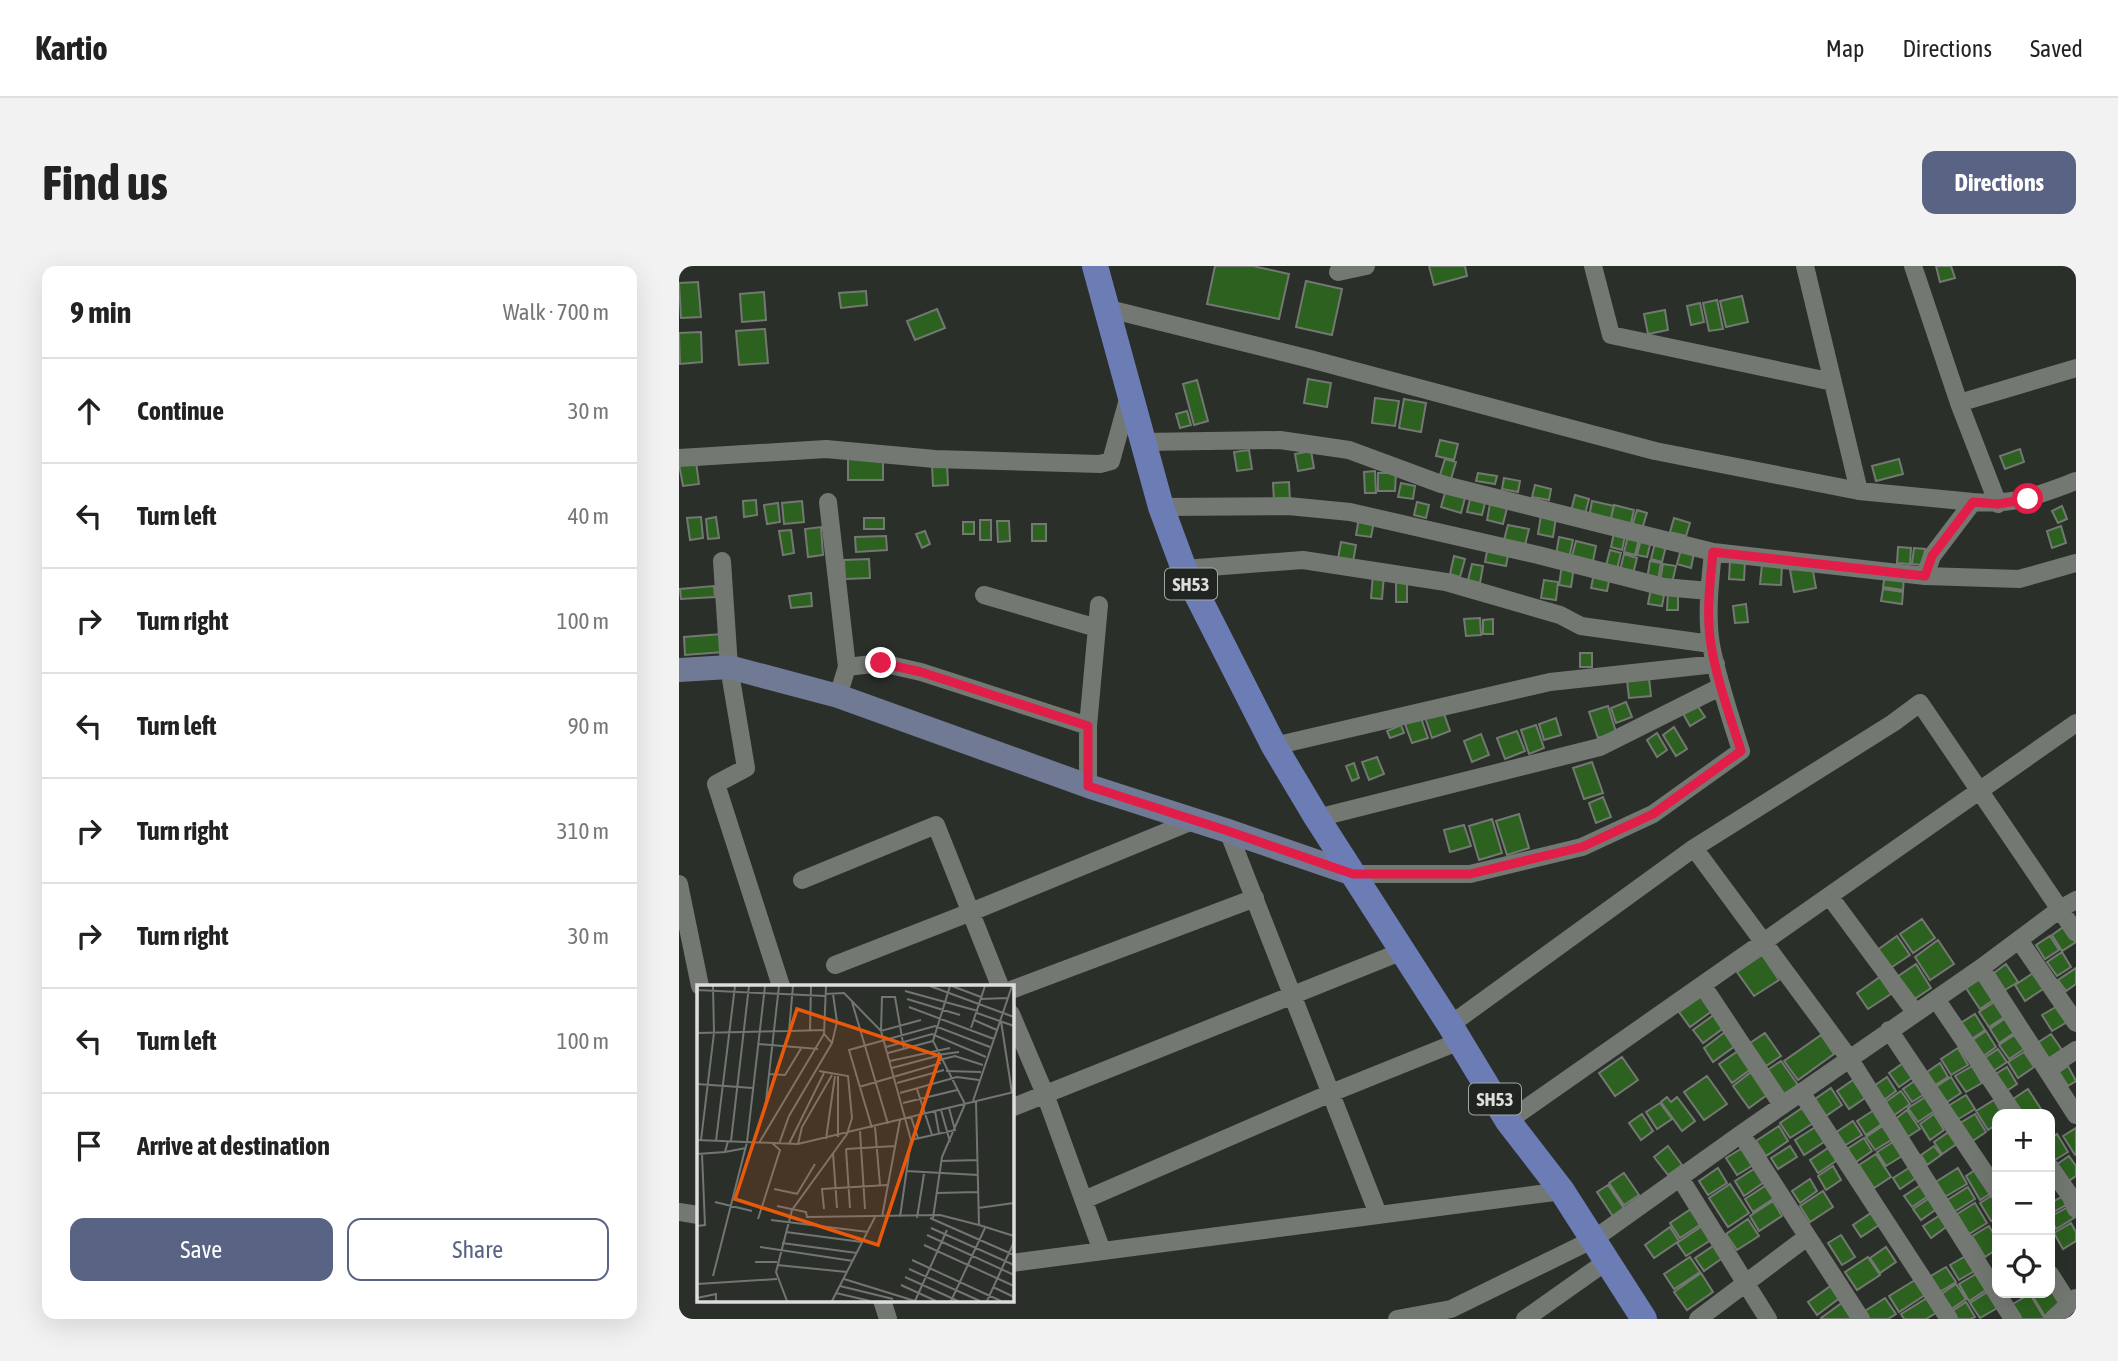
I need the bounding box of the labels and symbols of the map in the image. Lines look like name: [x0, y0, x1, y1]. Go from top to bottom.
route start: [2012, 483, 2043, 514]
road number: SH53: [1165, 568, 1217, 600]
route end: [865, 647, 896, 678]
inset map: [697, 985, 1013, 1302]
road number: SH53: [1469, 1084, 1521, 1114]

